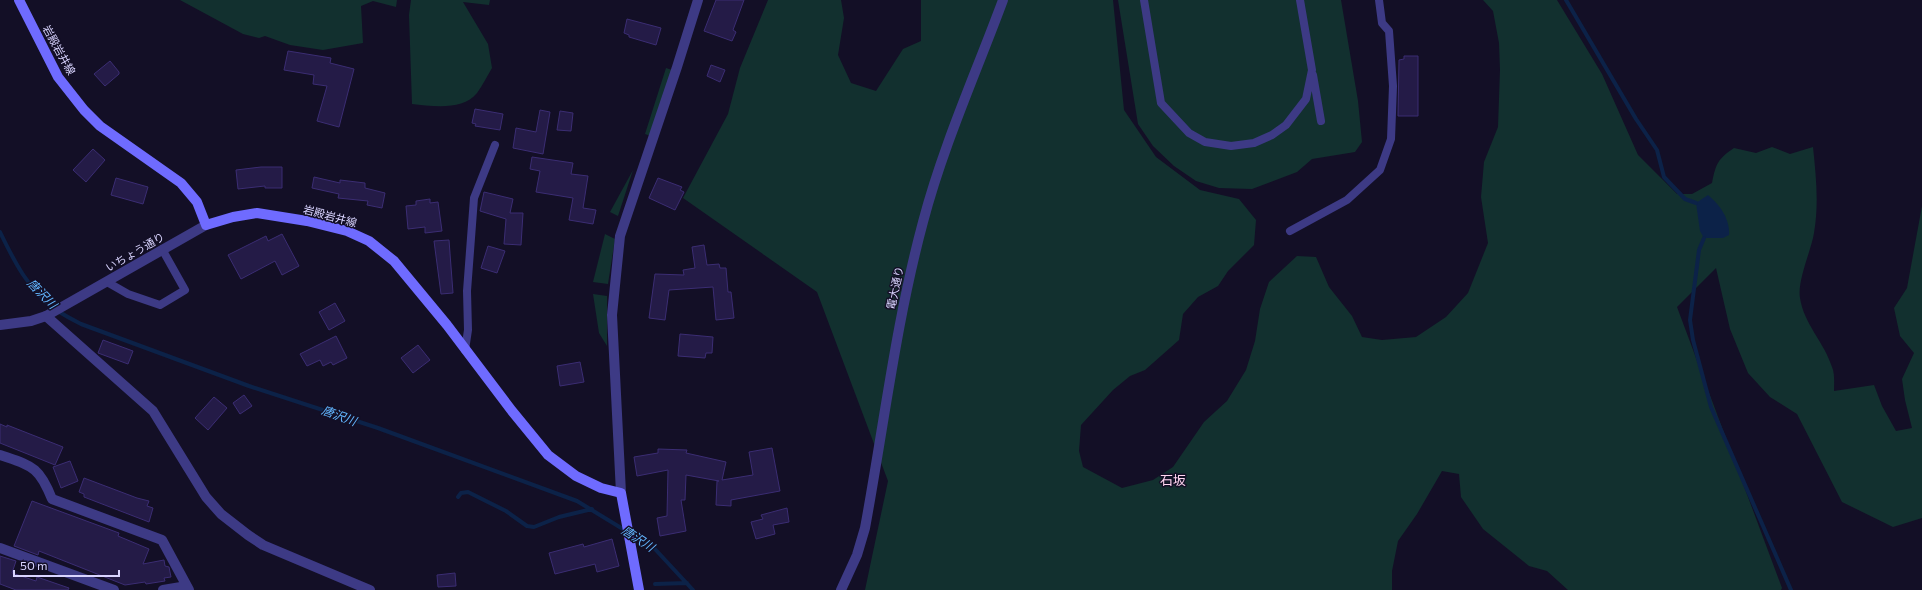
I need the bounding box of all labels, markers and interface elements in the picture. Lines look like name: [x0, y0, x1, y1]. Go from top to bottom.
street label: 岩殿岩井線: [40, 23, 78, 77]
street label: 岩殿岩井線: [302, 202, 358, 229]
street label: いちょう通り: [103, 229, 167, 274]
street label: 電大通り: [884, 265, 905, 311]
water label: 唐沢川: [25, 275, 62, 313]
water label: 唐沢川: [320, 402, 361, 428]
district label: 石坂: [1160, 472, 1186, 488]
water label: 唐沢川: [620, 522, 659, 555]
scale bar: [14, 552, 119, 578]
text: 50 m: [20, 558, 48, 572]

